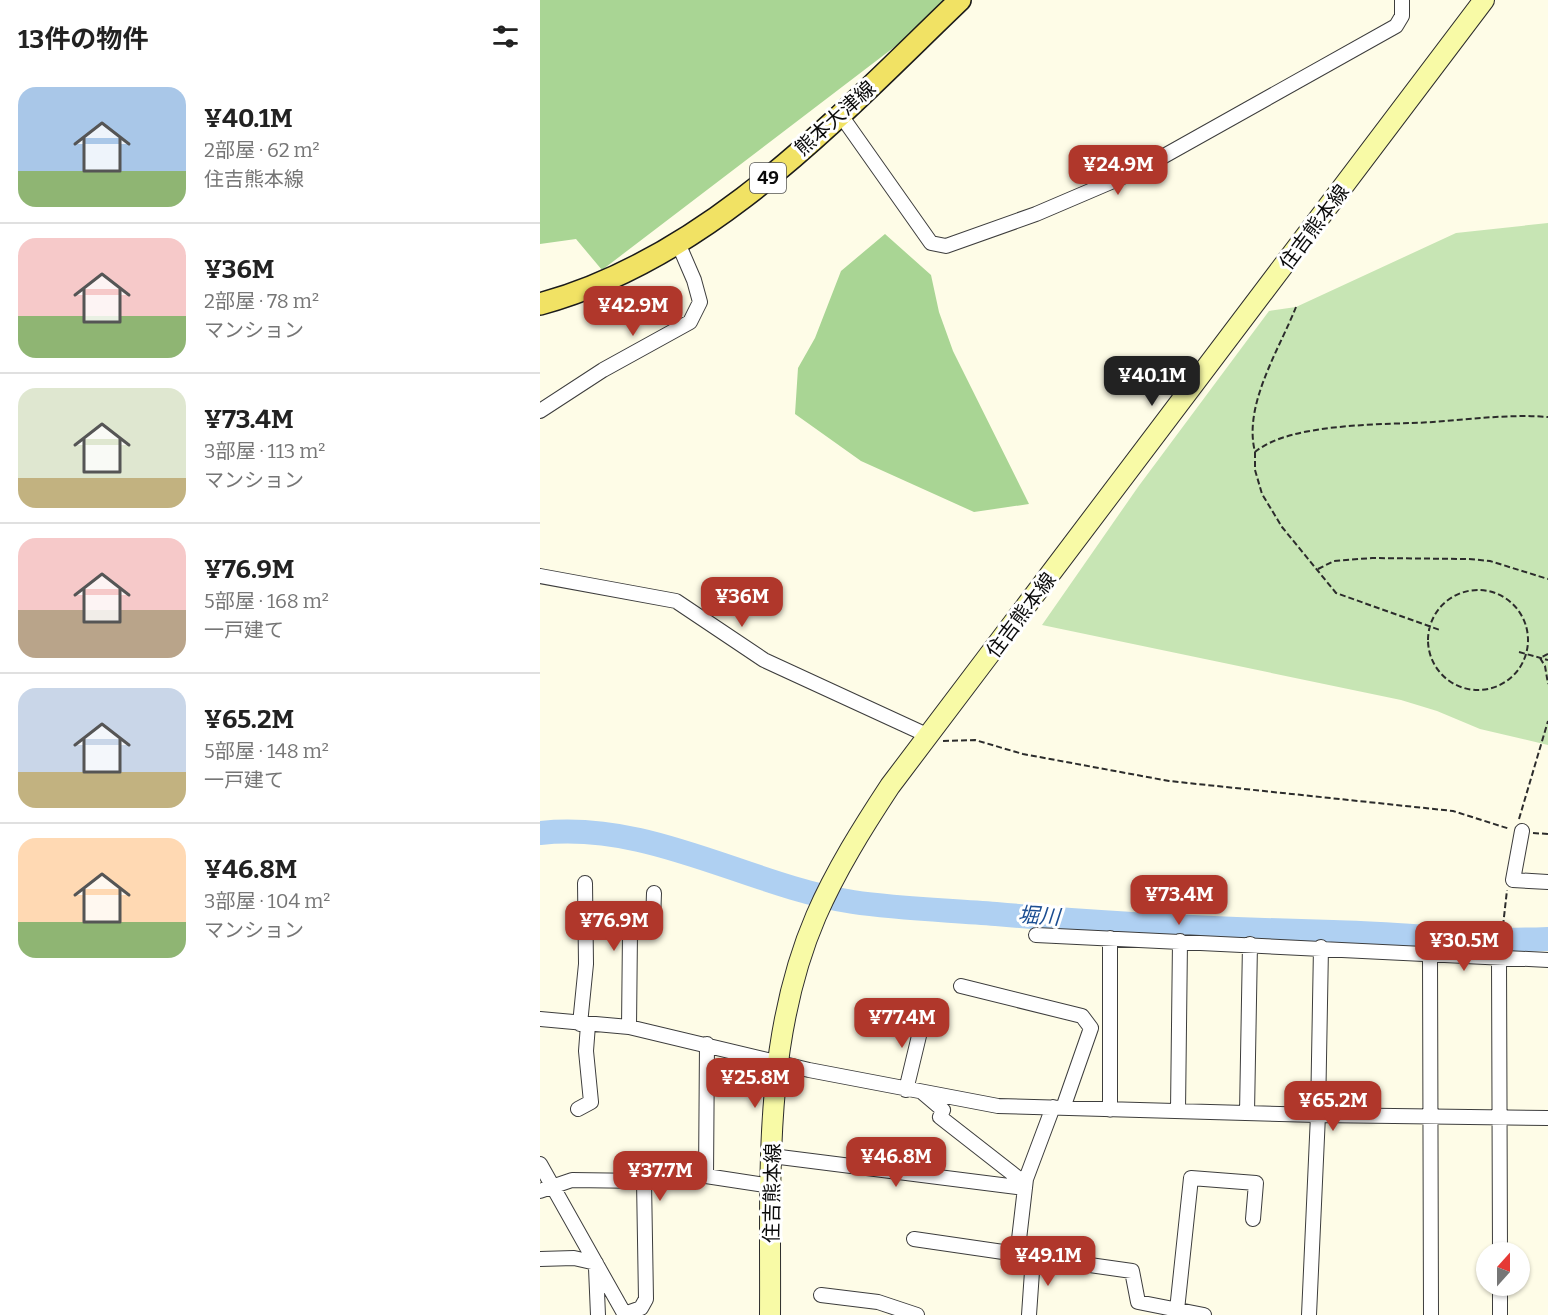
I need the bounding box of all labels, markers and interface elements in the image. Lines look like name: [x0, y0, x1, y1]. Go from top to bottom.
icon: filters: [489, 20, 522, 53]
text: 13件の物件: [18, 24, 148, 55]
street label: 熊本大津線: [790, 76, 880, 160]
text: ¥40.1M: [204, 103, 293, 134]
icon: home: [66, 111, 138, 183]
text: 2部屋 · 62 m²: [204, 138, 320, 162]
pin: ¥24.9M: [1069, 145, 1167, 196]
text: ¥24.9M: [1083, 152, 1153, 176]
road number: 49: [750, 163, 786, 193]
text: 住吉熊本線: [204, 167, 304, 191]
street label: 住吉熊本線: [1274, 180, 1354, 274]
text: ¥36M: [204, 254, 274, 285]
icon: home: [66, 262, 138, 334]
pin: ¥42.9M: [584, 286, 682, 337]
text: 2部屋 · 78 m²: [204, 289, 319, 313]
text: ¥42.9M: [598, 293, 668, 317]
text: マンション: [204, 318, 304, 342]
pin: ¥40.1M: [1103, 356, 1201, 407]
text: ¥40.1M: [1118, 363, 1186, 387]
text: ¥73.4M: [204, 404, 294, 435]
icon: home: [66, 412, 138, 484]
text: 3部屋 · 113 m²: [204, 439, 325, 463]
text: マンション: [204, 468, 304, 492]
text: ¥76.9M: [204, 554, 295, 585]
icon: home: [66, 562, 138, 634]
street label: 住吉熊本線: [981, 568, 1061, 662]
pin: ¥36M: [706, 577, 778, 628]
text: ¥36M: [715, 584, 769, 608]
text: 5部屋 · 168 m²: [204, 589, 329, 613]
text: 一戸建て: [204, 618, 284, 642]
text: ¥65.2M: [204, 704, 294, 735]
icon: home: [66, 712, 138, 784]
text: 5部屋 · 148 m²: [204, 739, 329, 763]
text: 一戸建て: [204, 768, 284, 792]
text: ¥46.8M: [204, 854, 297, 885]
icon: home: [66, 862, 138, 934]
pin: ¥73.4M: [1130, 875, 1228, 926]
text: ¥73.4M: [1145, 882, 1213, 906]
text: 3部屋 · 104 m²: [204, 889, 330, 913]
pin: ¥76.9M: [565, 901, 663, 952]
water label: 堀川: [1017, 902, 1063, 931]
text: ¥76.9M: [579, 908, 649, 932]
text: マンション: [204, 918, 304, 942]
pin: ¥30.5M: [1415, 921, 1513, 972]
text: ¥30.5M: [1429, 928, 1499, 952]
pin: ¥77.4M: [853, 998, 951, 1049]
text: ¥77.4M: [868, 1005, 936, 1029]
pin: ¥25.8M: [706, 1058, 804, 1109]
text: ¥25.8M: [720, 1065, 790, 1089]
pin: ¥65.2M: [1284, 1081, 1382, 1132]
text: ¥65.2M: [1298, 1088, 1368, 1112]
pin: ¥46.8M: [847, 1137, 945, 1188]
street label: 住吉熊本線: [759, 1143, 785, 1243]
text: ¥46.8M: [860, 1144, 932, 1168]
pin: ¥37.7M: [611, 1151, 709, 1202]
text: ¥37.7M: [627, 1158, 693, 1182]
pin: ¥49.1M: [999, 1236, 1097, 1287]
north arrow: [1476, 1242, 1530, 1296]
map controls: [1476, 1242, 1530, 1296]
text: ¥49.1M: [1014, 1243, 1082, 1267]

